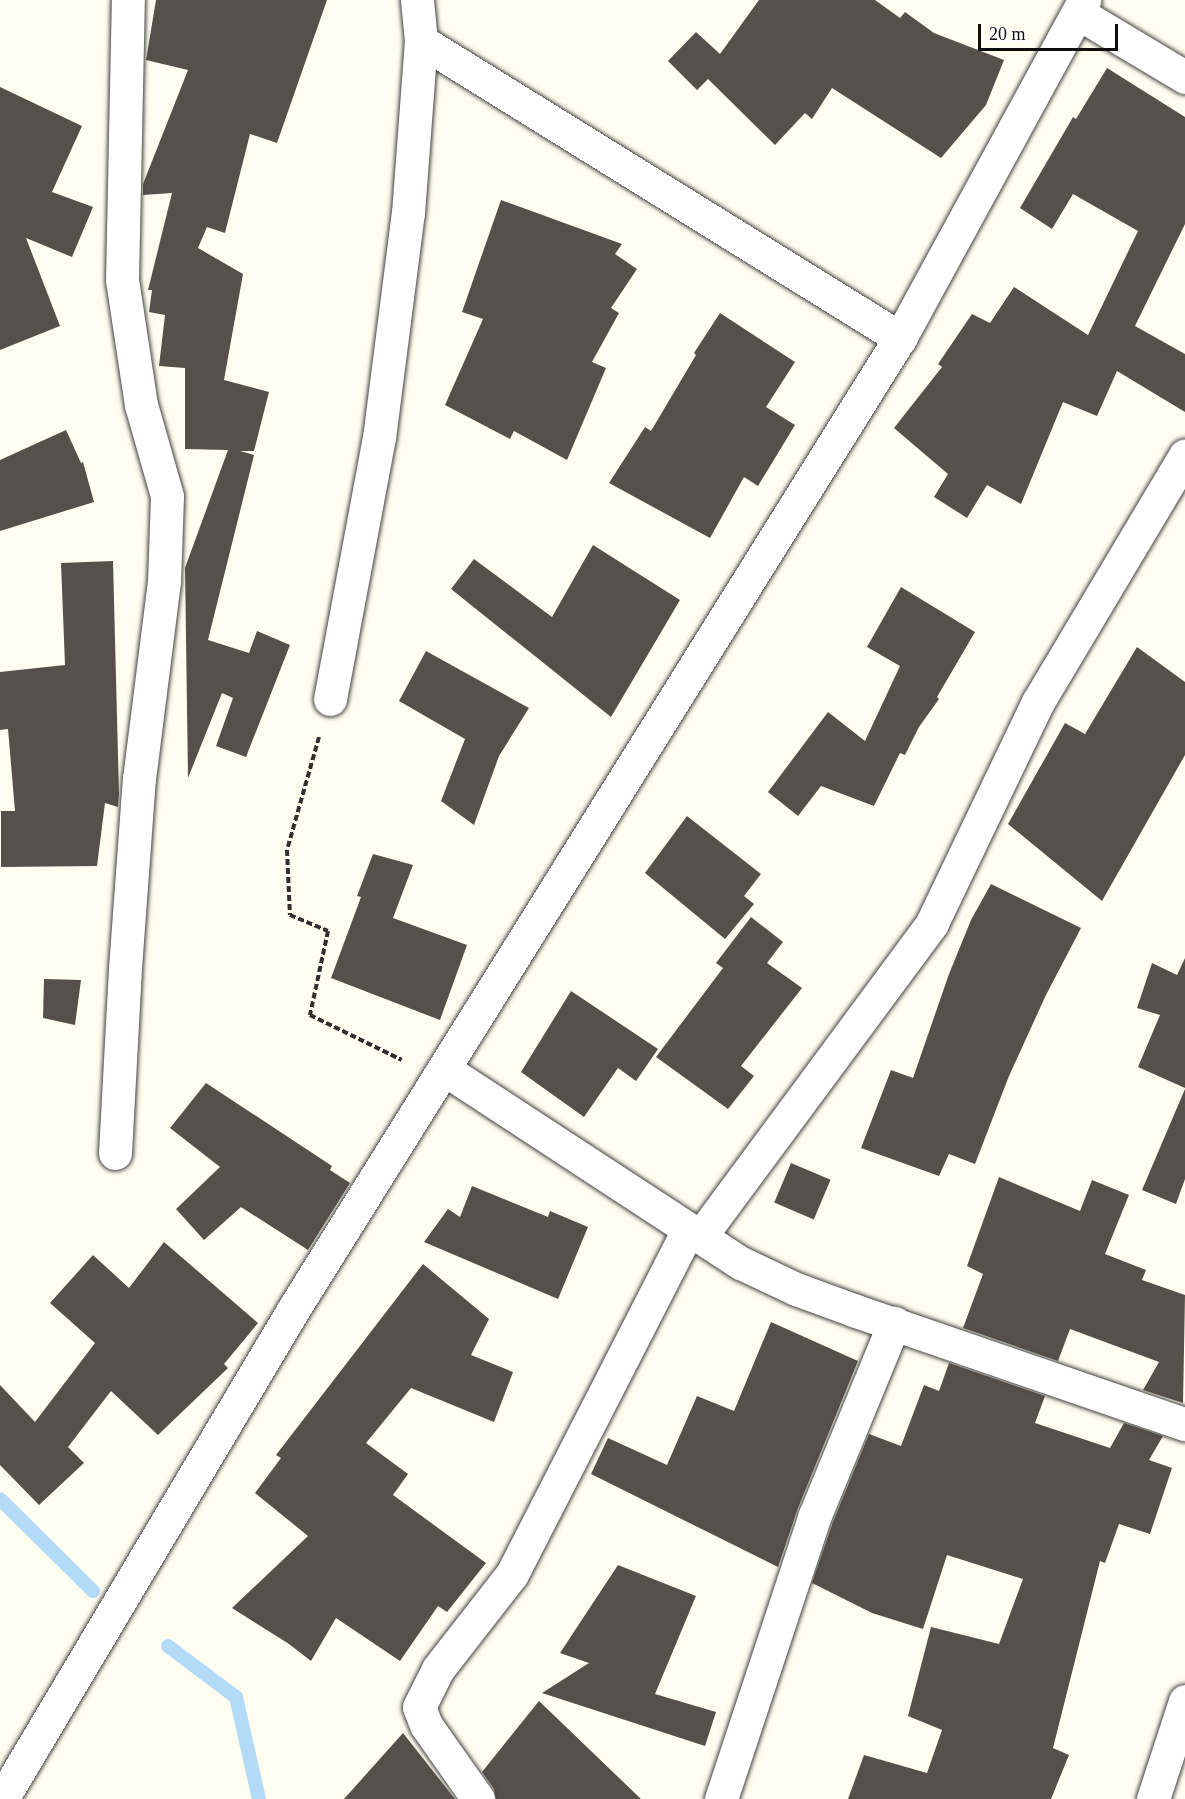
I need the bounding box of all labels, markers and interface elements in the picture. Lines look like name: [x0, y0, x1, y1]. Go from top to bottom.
scale bar: [981, 12, 1120, 50]
text: 20 m: [989, 24, 1026, 44]

